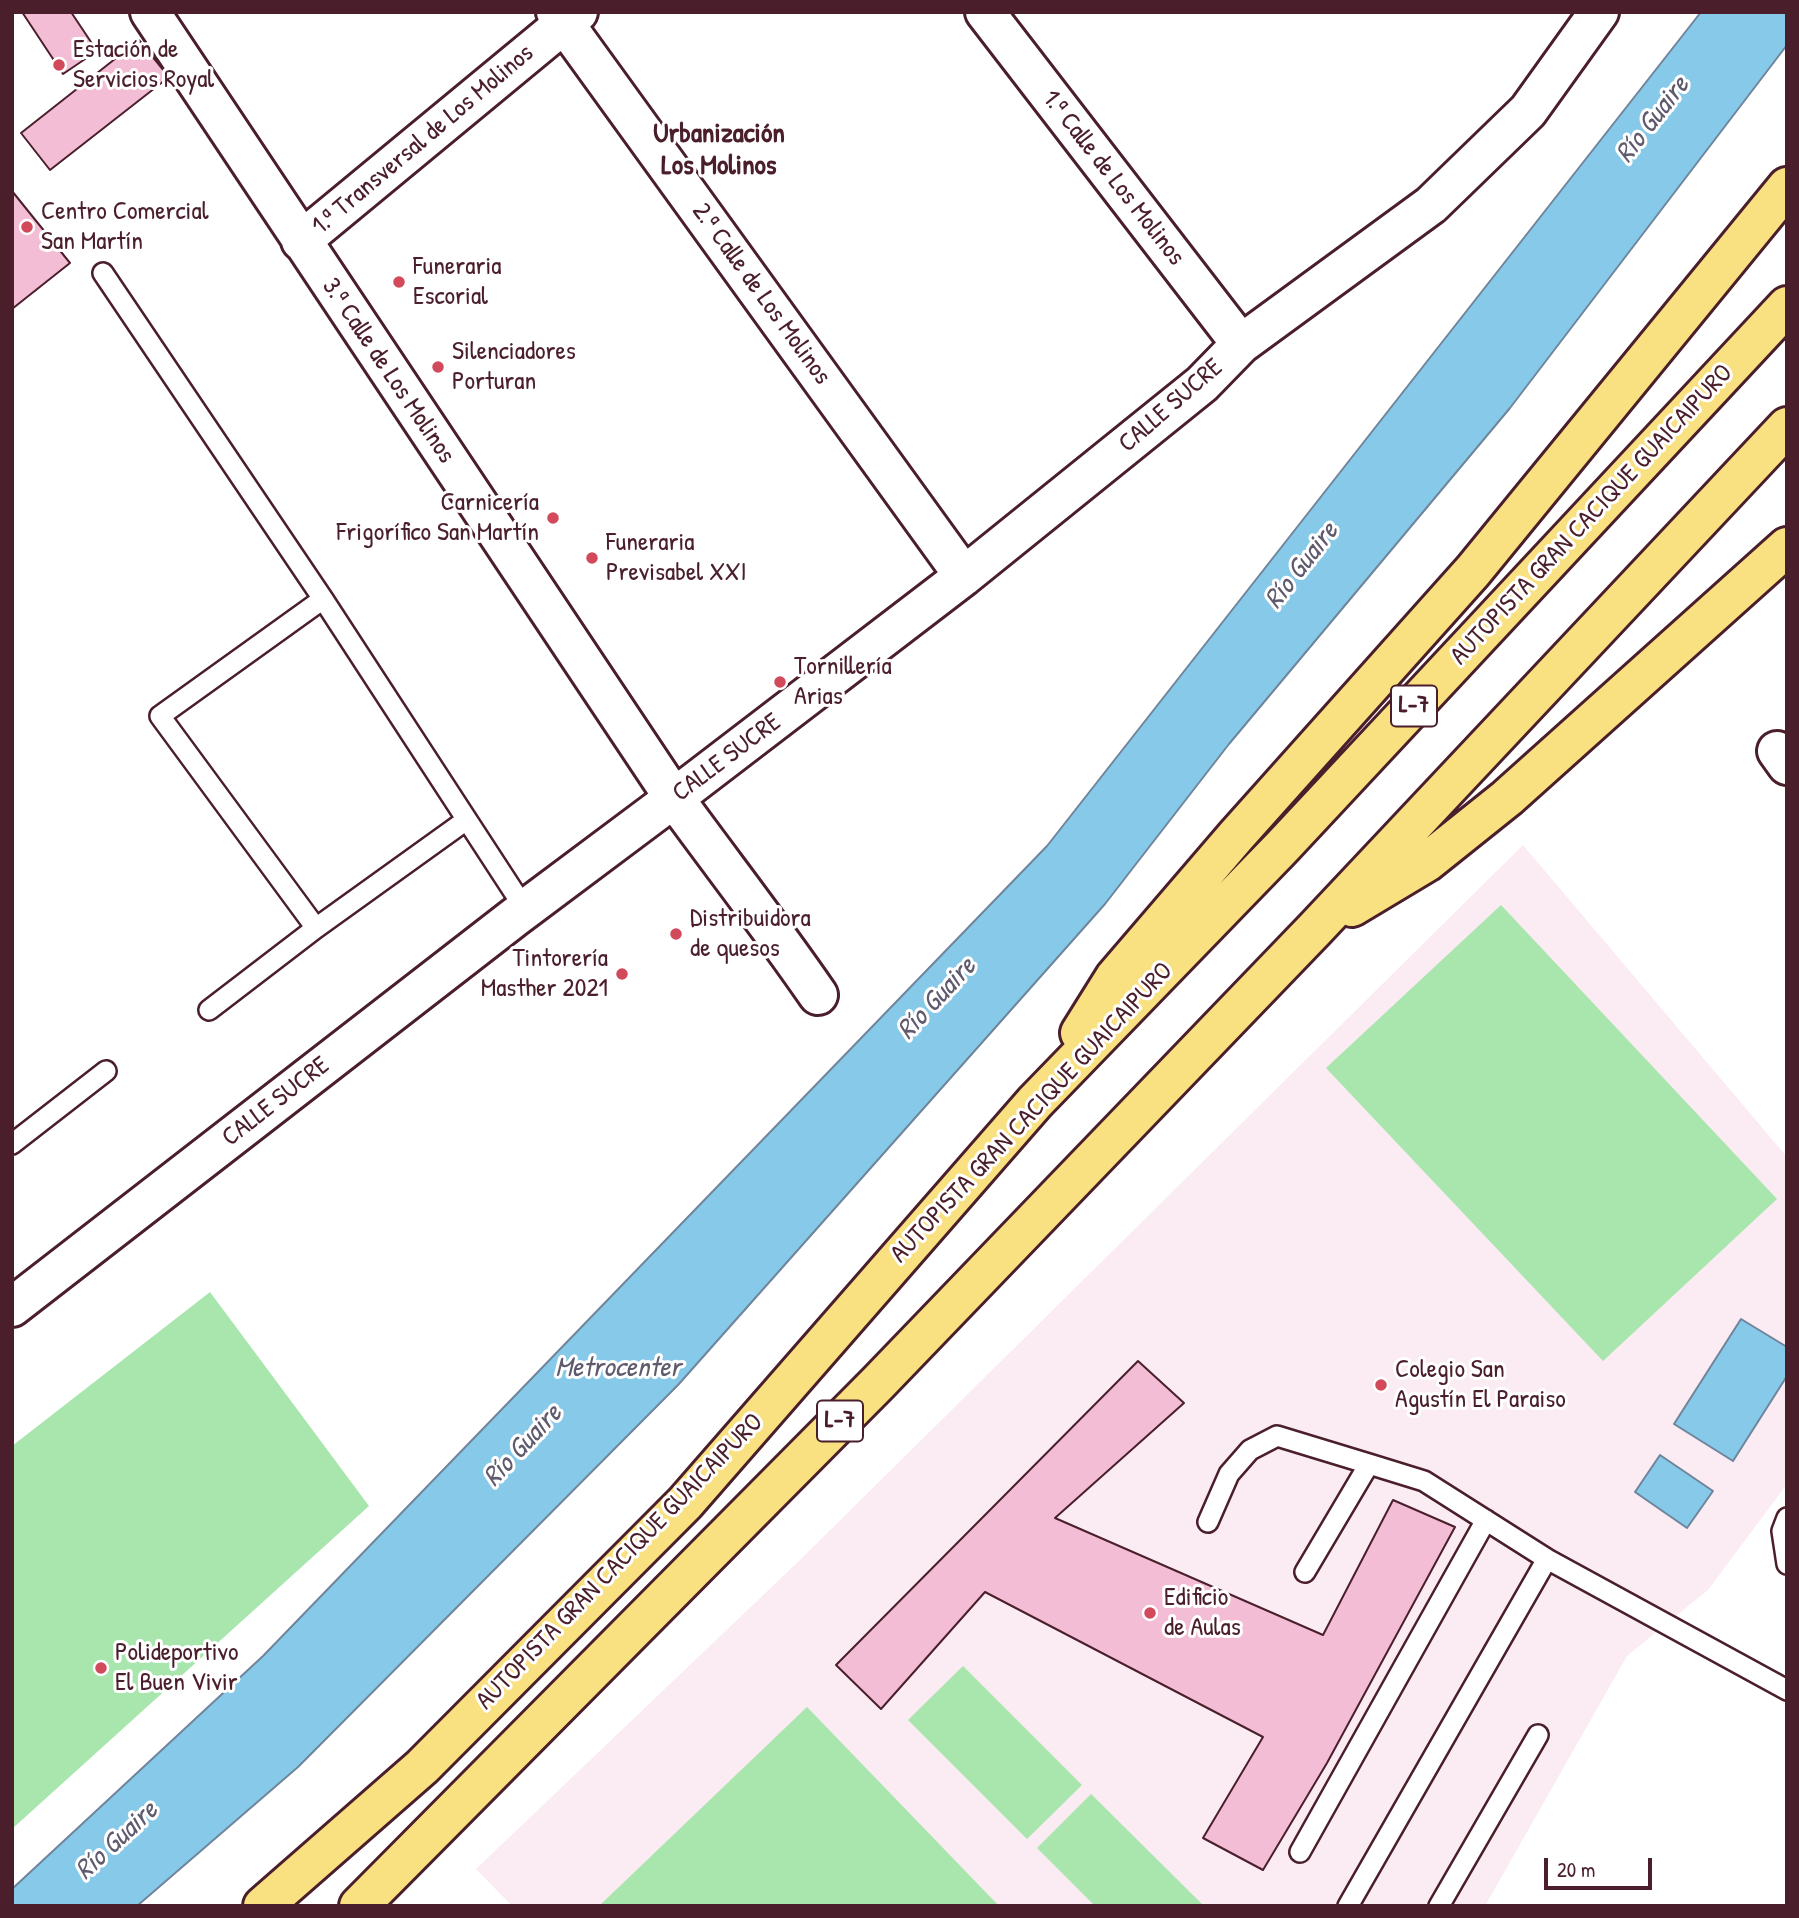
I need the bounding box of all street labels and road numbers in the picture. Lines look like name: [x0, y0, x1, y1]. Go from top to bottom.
street label: 1.ª Transversal de Los Molinos: [306, 38, 540, 242]
street label: 1.ª Calle de Los Molinos: [1035, 84, 1191, 272]
street label: 2.ª Calle de Los Molinos: [685, 197, 837, 391]
street label: 3.ª Calle de Los Molinos: [315, 273, 461, 469]
street label: CALLE SUCRE: [1113, 352, 1229, 460]
street label: AUTOPISTA GRAN CACIQUE GUAICAIPURO: [1444, 358, 1740, 672]
road number: L-7: [1391, 686, 1437, 726]
street label: CALLE SUCRE: [667, 707, 787, 809]
street label: AUTOPISTA GRAN CACIQUE GUAICAIPURO: [884, 956, 1180, 1270]
street label: CALLE SUCRE: [216, 1050, 336, 1154]
road number: L-7: [817, 1400, 863, 1442]
street label: AUTOPISTA GRAN CACIQUE GUAICAIPURO: [470, 1407, 770, 1717]

